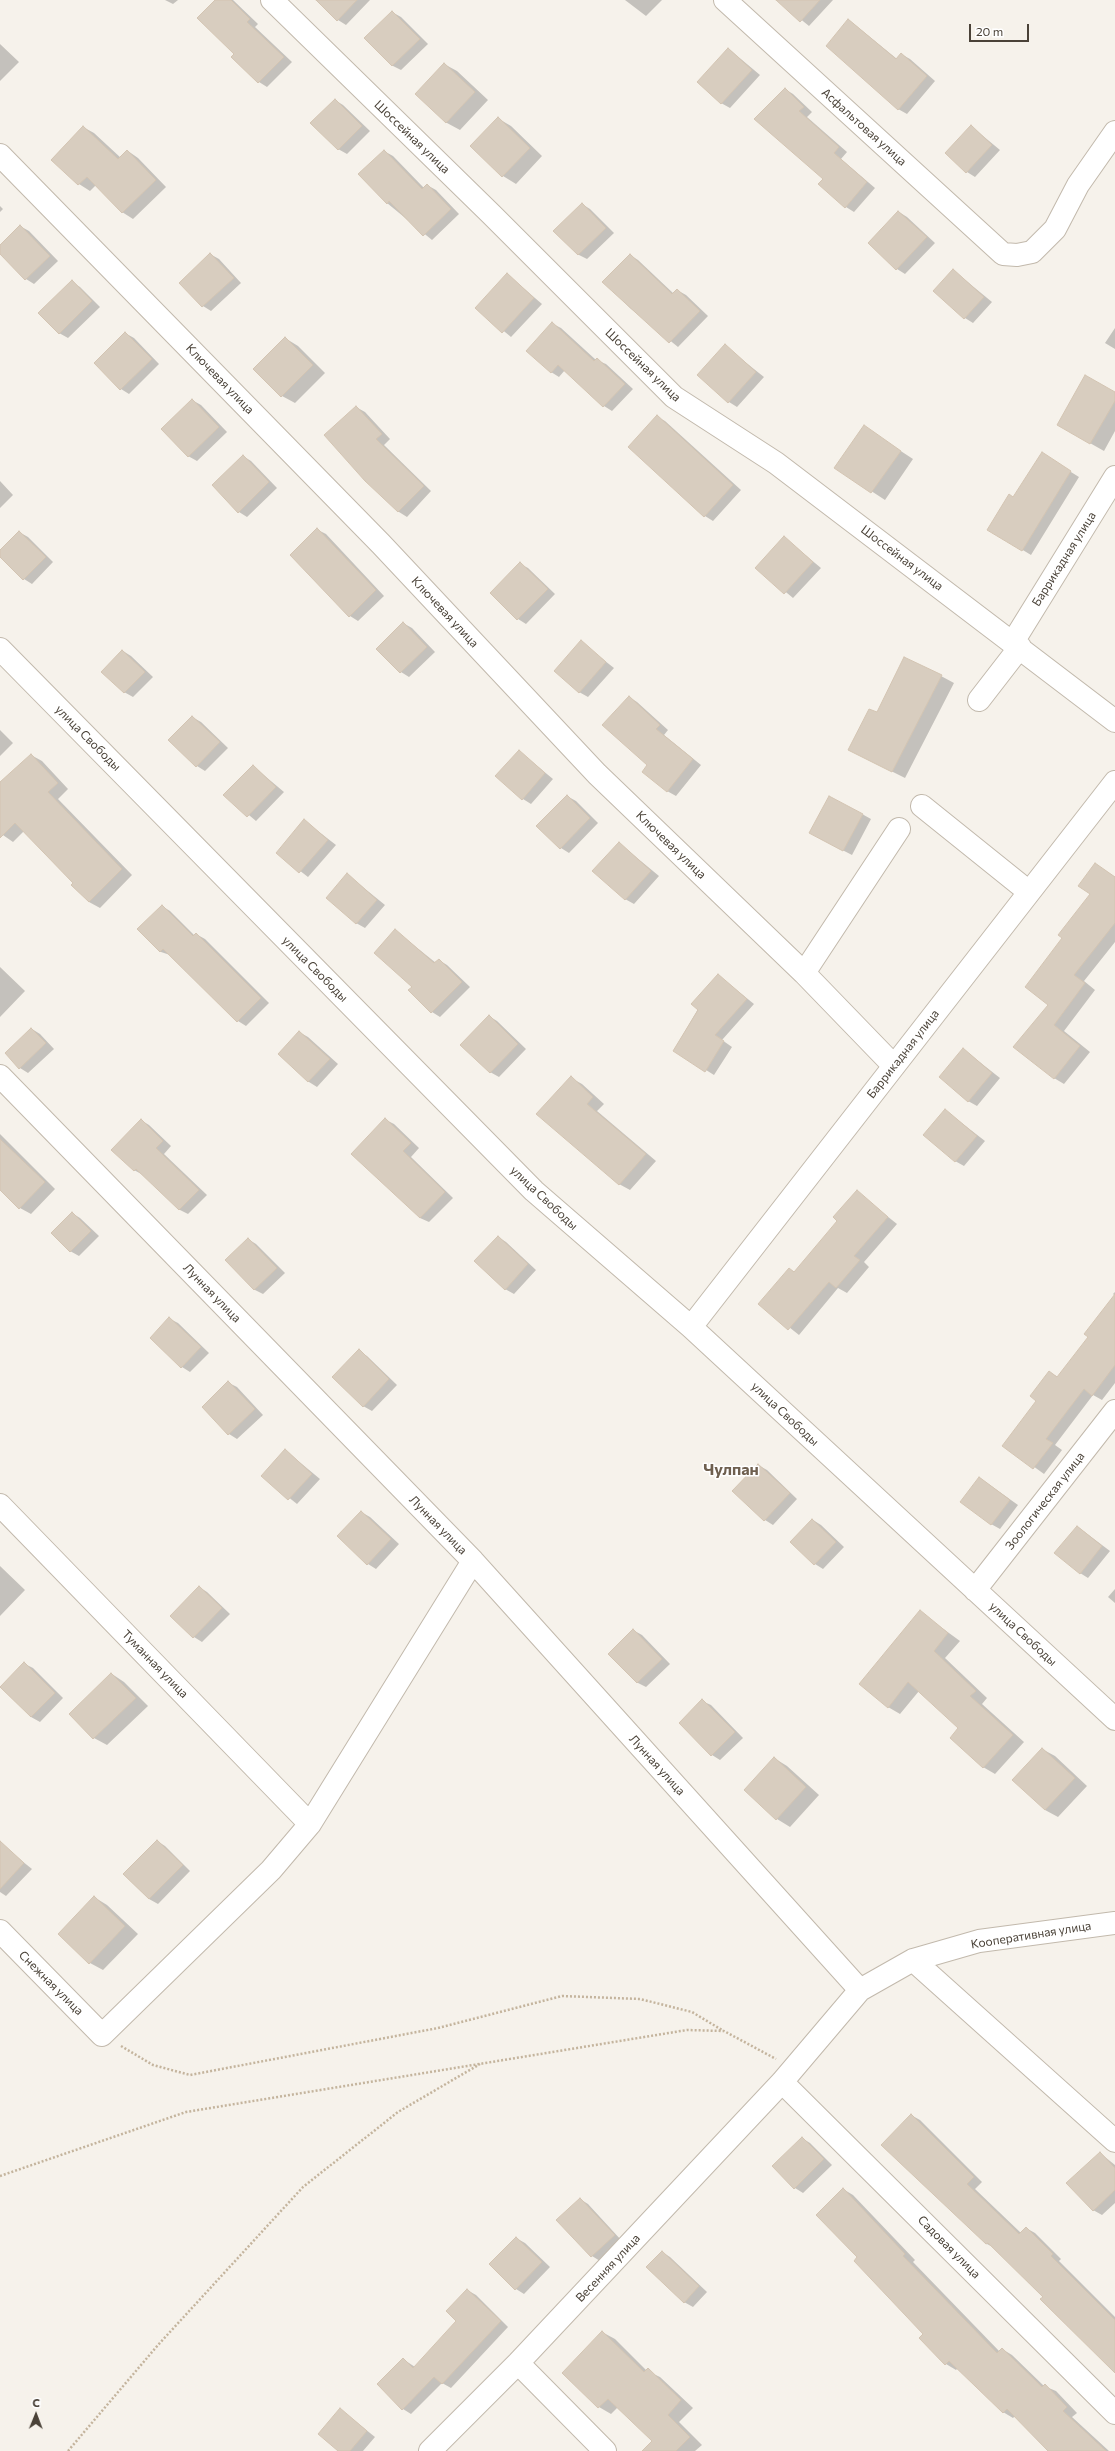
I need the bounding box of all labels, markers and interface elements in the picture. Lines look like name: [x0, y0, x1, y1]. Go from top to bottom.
scale bar: [971, 16, 1031, 42]
text: 20 m: [976, 24, 1003, 38]
street label: Асфальтовая улица: [819, 85, 909, 169]
street label: Шоссейная улица: [371, 97, 453, 177]
street label: Шоссейная улица: [602, 325, 684, 405]
street label: Ключевая улица: [183, 341, 257, 417]
street label: Баррикадная улица: [1029, 509, 1099, 609]
street label: Шоссейная улица: [858, 522, 946, 594]
street label: Ключевая улица: [409, 574, 481, 650]
street label: улица Свободы: [52, 702, 124, 774]
street label: Ключевая улица: [633, 808, 709, 882]
street label: улица Свободы: [279, 933, 351, 1005]
street label: Баррикадная улица: [864, 1007, 942, 1101]
street label: улица Свободы: [507, 1163, 581, 1233]
street label: Лунная улица: [180, 1260, 244, 1326]
street label: улица Свободы: [748, 1379, 822, 1449]
street label: Зоологическая улица: [1002, 1449, 1088, 1553]
district label: Чулпан: [703, 1460, 759, 1480]
street label: Лунная улица: [406, 1492, 470, 1558]
street label: улица Свободы: [986, 1599, 1060, 1669]
street label: Туманная улица: [119, 1627, 191, 1701]
street label: Лунная улица: [626, 1732, 688, 1798]
street label: Кооперативная улица: [970, 1918, 1092, 1952]
street label: Снежная улица: [16, 1948, 86, 2018]
street label: Садовая улица: [915, 2213, 983, 2281]
street label: Весенняя улица: [573, 2231, 643, 2305]
north arrow: [16, 2395, 56, 2435]
text: С: [32, 2396, 40, 2409]

